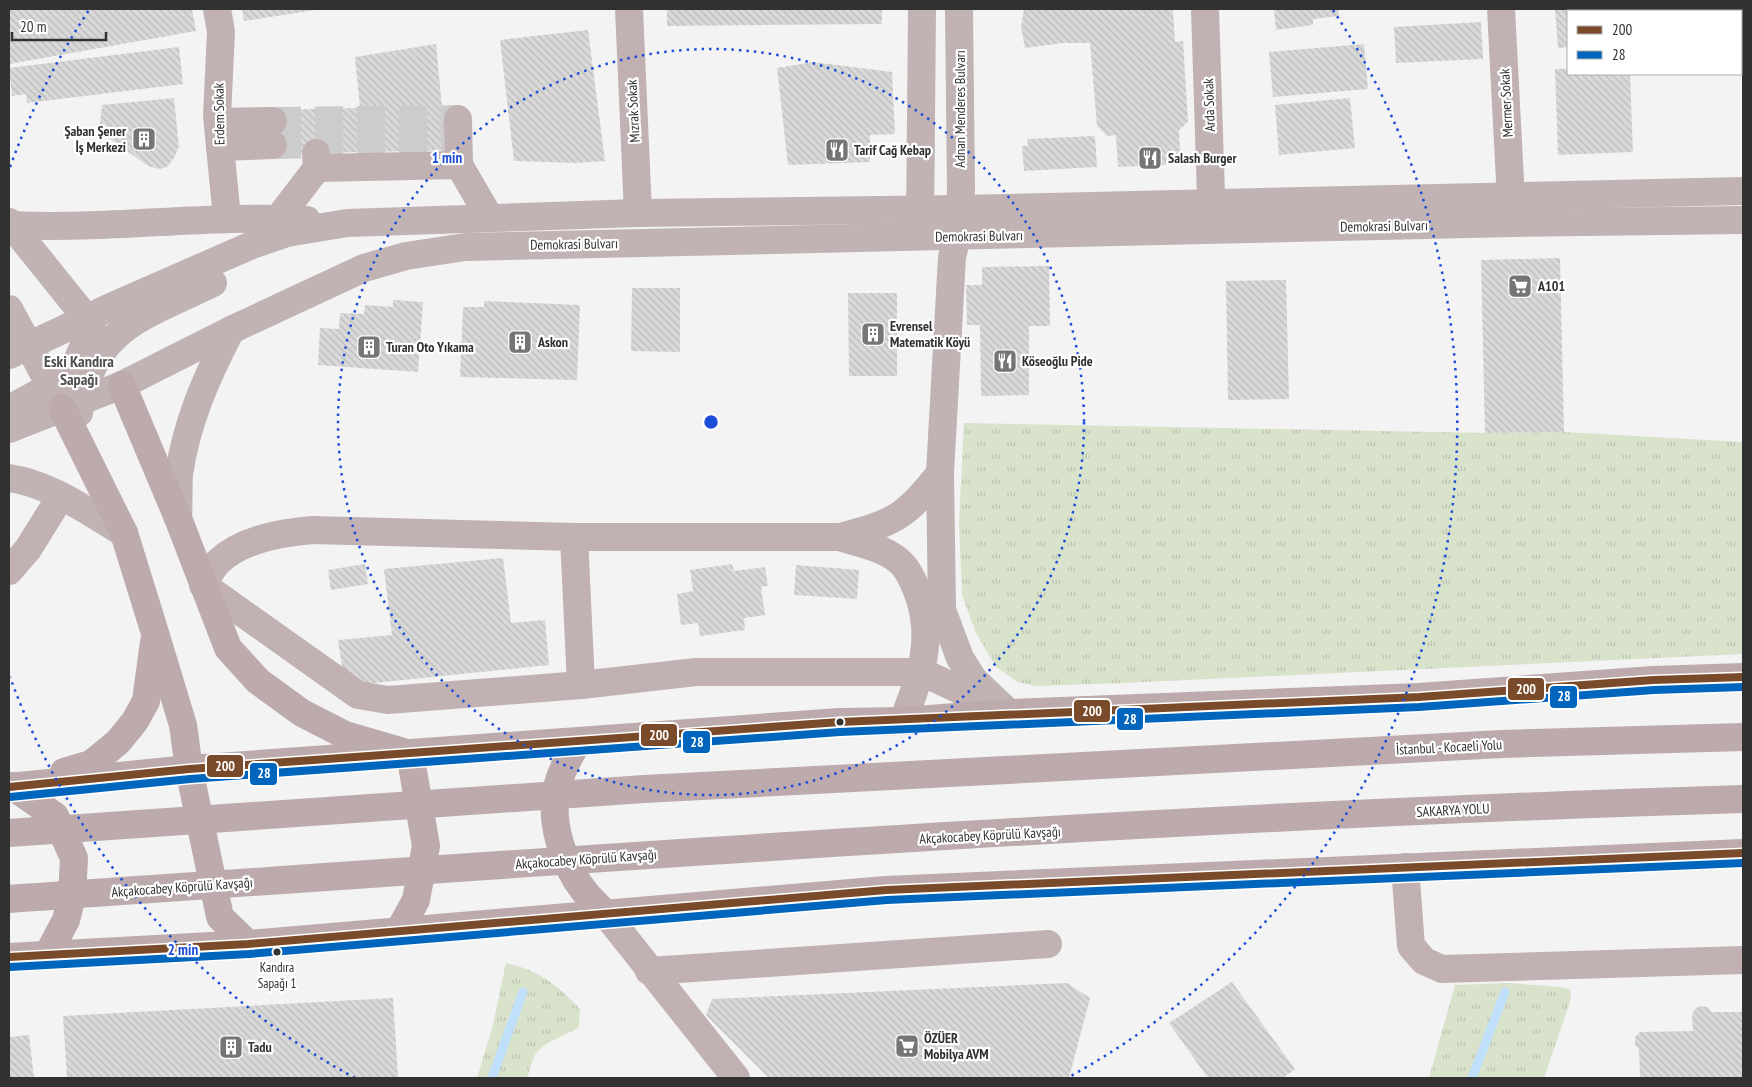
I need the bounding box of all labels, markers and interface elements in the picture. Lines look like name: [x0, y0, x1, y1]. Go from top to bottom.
scale bar: [12, 10, 106, 42]
legend: [1567, 10, 1742, 75]
text: 20 m: [20, 17, 46, 36]
text: 200: [1612, 20, 1633, 39]
text: 28: [1612, 45, 1626, 64]
street label: Adnan Menderes Bulvarı: [951, 50, 969, 168]
street label: Mermer Sokak: [1495, 68, 1517, 138]
street label: Arda Sokak: [1199, 77, 1219, 132]
street label: Mızrak Sokak: [622, 79, 644, 143]
street label: Erdem Sokak: [209, 82, 229, 145]
place label: Şaban Şener İş Merkezi: [64, 122, 127, 156]
building icon: Şaban Şener İş Merkezi: [131, 126, 157, 152]
restaurant icon: Tarif Cağ Kebap: [824, 137, 850, 163]
place label: Tarif Cağ Kebap: [854, 141, 931, 159]
restaurant icon: Salash Burger: [1137, 145, 1163, 171]
text: 1 min: [432, 148, 462, 167]
place label: Salash Burger: [1168, 149, 1238, 167]
street label: Demokrasi Bulvarı: [1340, 216, 1428, 236]
street label: Demokrasi Bulvarı: [935, 226, 1023, 246]
street label: Demokrasi Bulvarı: [530, 234, 618, 254]
supermarket icon: A101: [1507, 273, 1533, 299]
place label: A101: [1537, 277, 1565, 295]
place label: Evrensel Matematik Köyü: [890, 317, 970, 351]
building icon: Evrensel Matematik Köyü: [860, 321, 886, 347]
building icon: Askon: [507, 329, 533, 355]
place label: Askon: [537, 333, 568, 351]
building icon: Turan Oto Yıkama: [356, 334, 382, 360]
place label: Turan Oto Yıkama: [386, 338, 474, 356]
restaurant icon: Köseoğlu Pide: [992, 348, 1018, 374]
district label: Eski Kandıra Sapağı: [44, 351, 114, 389]
place label: Köseoğlu Pide: [1022, 352, 1093, 370]
centre of rings: [702, 413, 720, 431]
line badge: 200: [1507, 677, 1545, 701]
text: 200: [1516, 680, 1536, 698]
line badge: 28: [1549, 685, 1578, 709]
text: 28: [1557, 687, 1571, 705]
line badge: 200: [1073, 699, 1111, 723]
text: 200: [1082, 702, 1102, 720]
line badge: 28: [1116, 707, 1144, 731]
text: 28: [1123, 710, 1137, 728]
unlabelled marker: [835, 717, 845, 727]
line badge: 200: [640, 723, 678, 747]
text: 200: [649, 726, 669, 744]
line badge: 28: [682, 730, 711, 754]
text: 28: [690, 733, 704, 751]
street label: İstanbul - Kocaeli Yolu: [1395, 735, 1503, 759]
line badge: 200: [206, 754, 244, 778]
text: 200: [215, 757, 235, 775]
line badge: 28: [249, 762, 278, 786]
text: 28: [257, 764, 271, 782]
street label: SAKARYA YOLU: [1416, 799, 1490, 821]
street label: Akçakocabey Köprülü Kavşağı: [919, 822, 1061, 848]
street label: Akçakocabey Köprülü Kavşağı: [515, 845, 657, 873]
street label: Akçakocabey Köprülü Kavşağı: [111, 873, 253, 901]
text: 2 min: [168, 940, 198, 959]
marker: Kandıra Sapağı 1: [272, 947, 282, 957]
place label: Kandıra Sapağı 1: [258, 959, 296, 992]
place label: ÖZÜER Mobilya AVM: [924, 1029, 989, 1063]
supermarket icon: ÖZÜER Mobilya AVM: [894, 1033, 920, 1059]
building icon: Tadu: [218, 1034, 244, 1060]
place label: Tadu: [248, 1038, 272, 1056]

